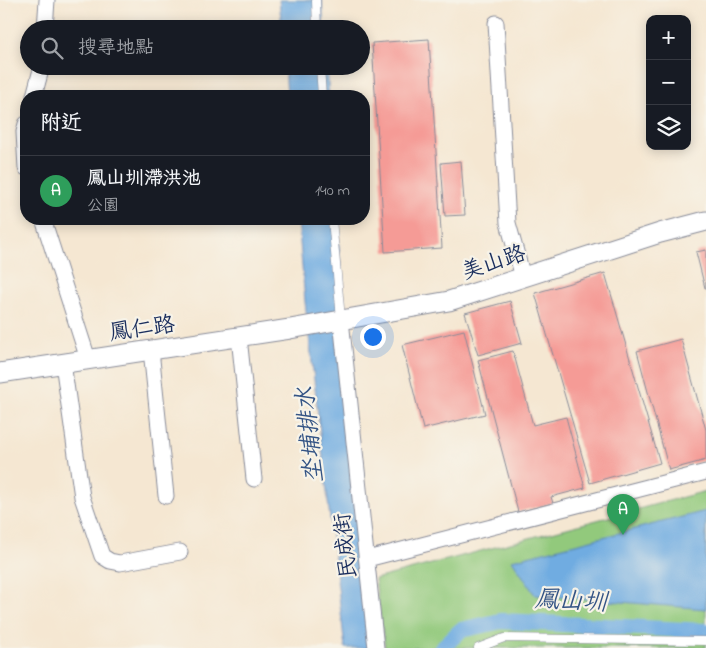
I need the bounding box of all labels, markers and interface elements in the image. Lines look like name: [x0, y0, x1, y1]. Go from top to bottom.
map controls: [646, 15, 691, 150]
button: +: [646, 15, 691, 60]
search box: [20, 20, 370, 75]
icon: search: [38, 34, 66, 62]
text: 搜尋地點: [78, 35, 154, 62]
button: −: [646, 60, 691, 105]
button: layers: [646, 105, 691, 150]
text: 附近: [40, 109, 82, 139]
text: 鳳山圳滯洪池: [87, 166, 201, 193]
text: A: [51, 179, 61, 203]
text: 140 m: [315, 179, 350, 203]
text: 公園: [87, 194, 119, 218]
street label: 美山路: [458, 238, 530, 289]
street label: 鳳仁路: [108, 310, 177, 350]
your location: [360, 324, 386, 350]
water label: 坔埔排水: [289, 384, 334, 484]
pin: A: [607, 494, 639, 535]
street label: 民成街: [328, 511, 366, 580]
water label: 鳳山圳: [533, 583, 611, 622]

